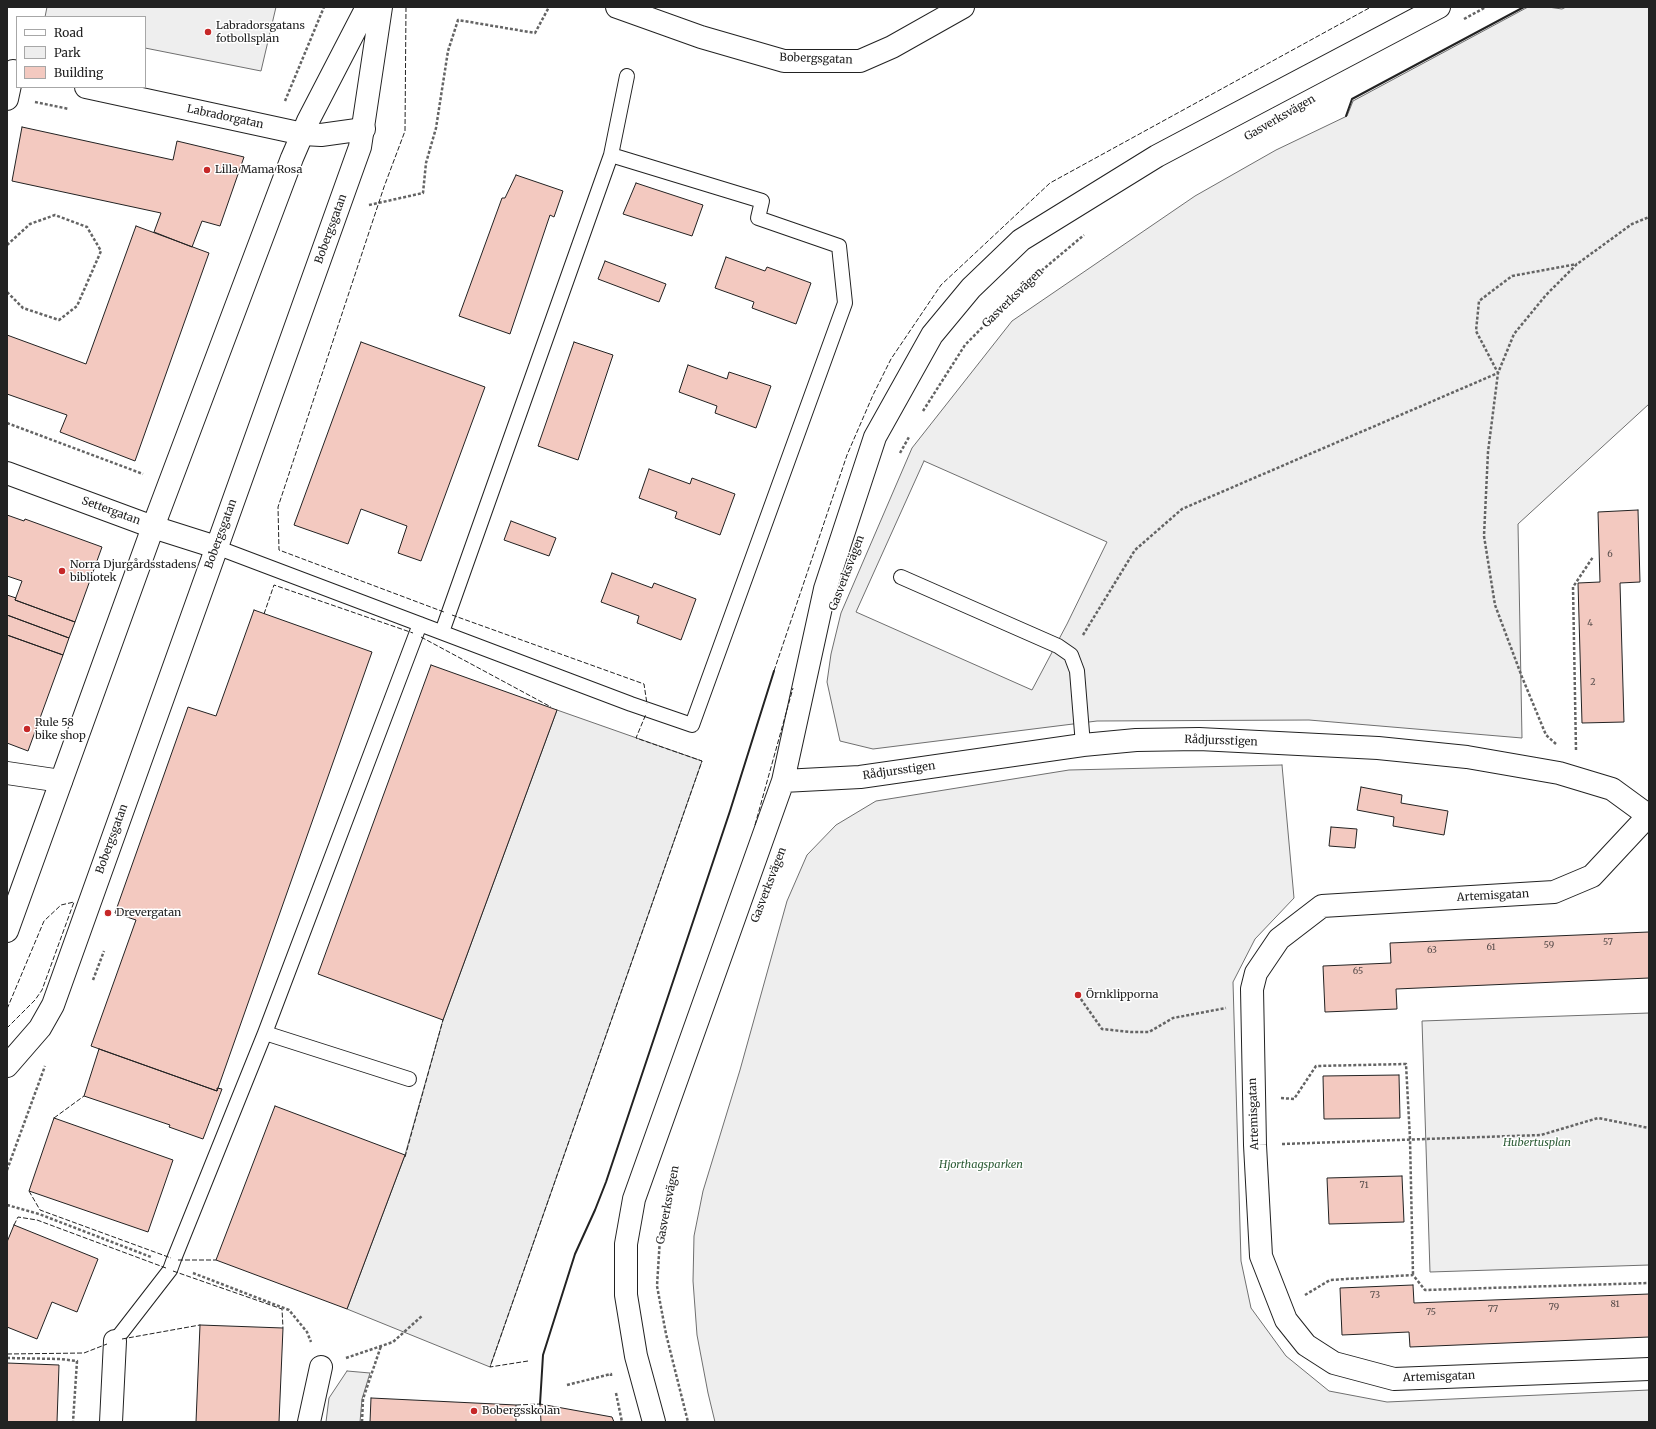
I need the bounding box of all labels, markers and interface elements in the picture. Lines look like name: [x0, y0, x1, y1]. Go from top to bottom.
legend: [16, 16, 146, 88]
place label: Labradorsgatans fotbollsplan: [216, 19, 305, 45]
text: Road: [54, 25, 83, 40]
marker: Labradorsgatans fotbollsplan: [203, 27, 213, 37]
text: Park: [54, 45, 81, 60]
street label: Bobergsgatan: [779, 51, 853, 67]
text: Building: [54, 65, 103, 80]
street label: Gasverksvägen: [1242, 92, 1318, 144]
street label: Labradorgatan: [185, 102, 265, 132]
place label: Lilla Mama Rosa: [215, 163, 302, 177]
marker: Lilla Mama Rosa: [202, 165, 212, 175]
street label: Bobergsgatan: [312, 192, 350, 266]
street label: Gasverksvägen: [980, 266, 1046, 330]
street label: Settergatan: [80, 494, 142, 528]
street label: Bobergsgatan: [202, 497, 240, 571]
street label: Gasverksvägen: [827, 533, 867, 613]
house number: 6: [1607, 549, 1613, 559]
place label: Norra Djurgårdsstadens bibliotek: [70, 558, 196, 584]
marker: Norra Djurgårdsstadens bibliotek: [57, 566, 67, 576]
house number: 4: [1587, 618, 1593, 628]
house number: 2: [1590, 677, 1596, 687]
place label: Rule 58 bike shop: [35, 716, 86, 742]
marker: Rule 58 bike shop: [22, 724, 32, 734]
street label: Rådjursstigen: [1184, 733, 1258, 749]
street label: Rådjursstigen: [862, 759, 936, 783]
street label: Bobergsgatan: [93, 802, 131, 876]
street label: Gasverksvägen: [749, 845, 789, 925]
street label: Artemisgatan: [1457, 888, 1529, 904]
place label: Drevergatan: [116, 906, 181, 920]
marker: Drevergatan: [103, 908, 113, 918]
house number: 57: [1603, 937, 1613, 947]
house number: 59: [1544, 940, 1554, 950]
house number: 61: [1487, 942, 1495, 952]
house number: 63: [1427, 945, 1437, 955]
house number: 65: [1353, 966, 1363, 976]
place label: Örnklipporna: [1086, 988, 1158, 1002]
marker: Örnklipporna: [1073, 990, 1083, 1000]
street label: Artemisgatan: [1246, 1078, 1262, 1150]
park label: Hubertusplan: [1503, 1136, 1571, 1150]
park label: Hjorthagsparken: [939, 1158, 1023, 1172]
street label: Gasverksvägen: [654, 1165, 682, 1245]
house number: 71: [1359, 1180, 1369, 1190]
house number: 73: [1370, 1290, 1380, 1300]
house number: 81: [1610, 1299, 1620, 1309]
house number: 79: [1549, 1302, 1559, 1312]
house number: 77: [1488, 1304, 1498, 1314]
house number: 75: [1426, 1307, 1436, 1317]
street label: Artemisgatan: [1403, 1369, 1475, 1385]
place label: Bobergsskolan: [482, 1404, 560, 1418]
marker: Bobergsskolan: [469, 1406, 479, 1416]

